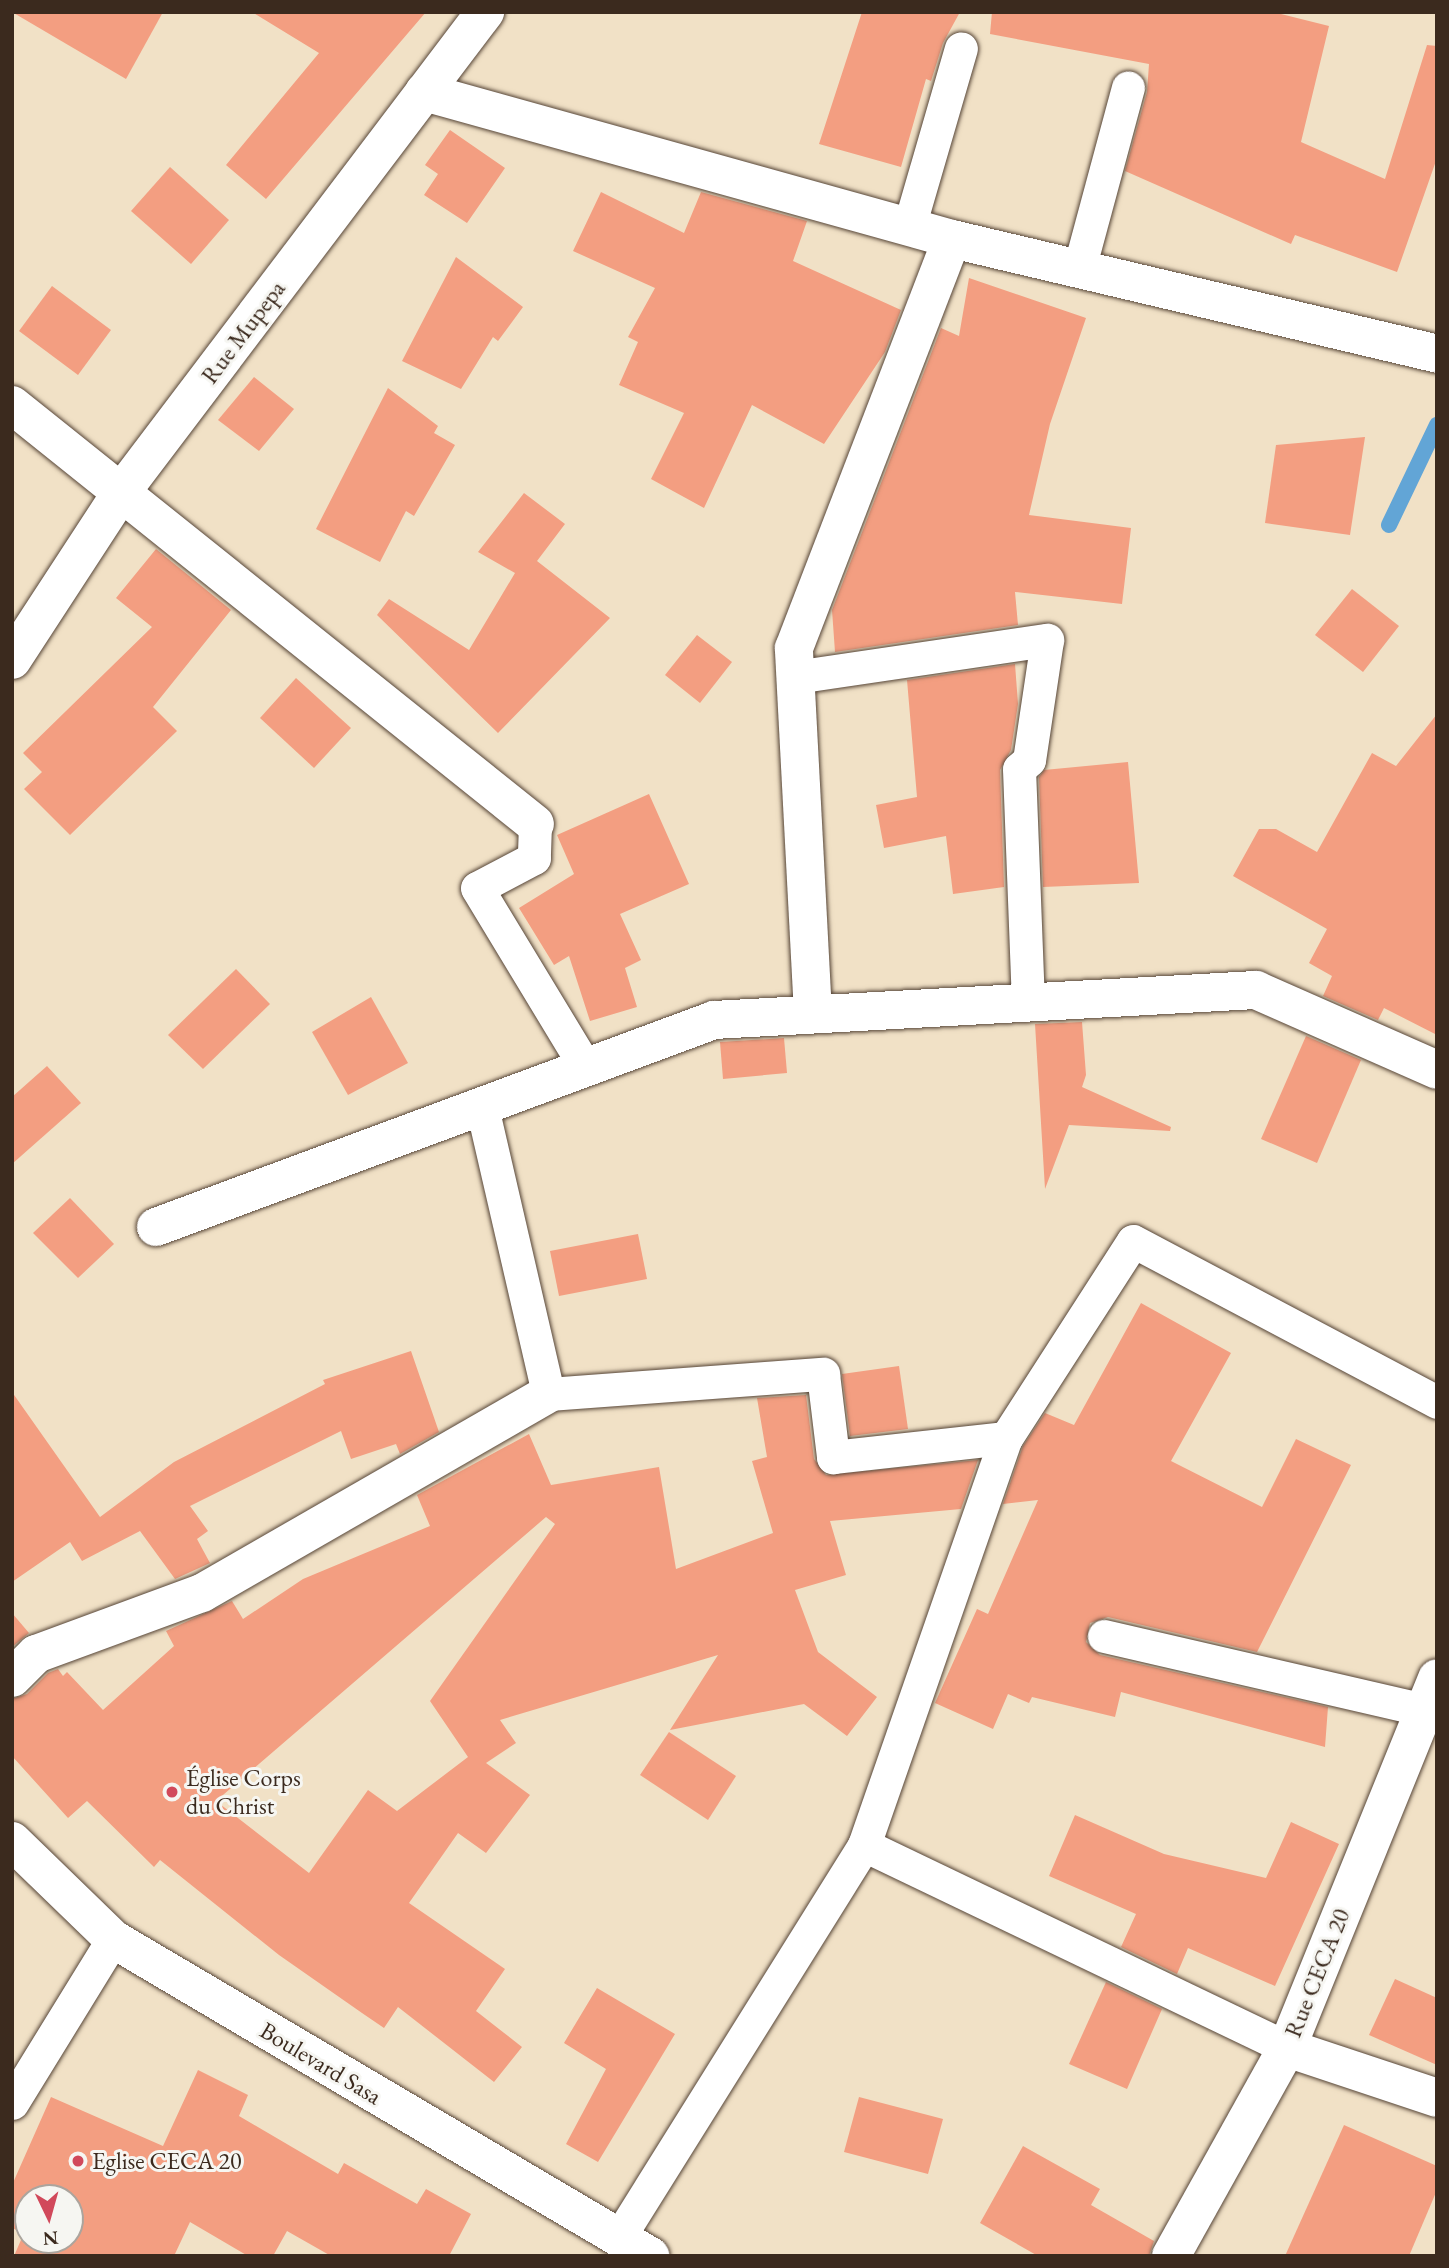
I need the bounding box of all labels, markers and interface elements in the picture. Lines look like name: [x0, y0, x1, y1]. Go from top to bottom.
street label: Rue Mupepa: [195, 275, 291, 389]
place label: Église Corps du Christ: [186, 1764, 301, 1820]
marker: Église Corps du Christ: [164, 1784, 180, 1800]
street label: Rue CECA 20: [1278, 1905, 1356, 2041]
street label: Boulevard Sasa: [255, 2016, 387, 2110]
place label: Eglise CECA 20: [92, 2147, 242, 2175]
marker: Eglise CECA 20: [70, 2153, 86, 2169]
north arrow: [14, 2184, 84, 2254]
text: N: [42, 2225, 59, 2252]

